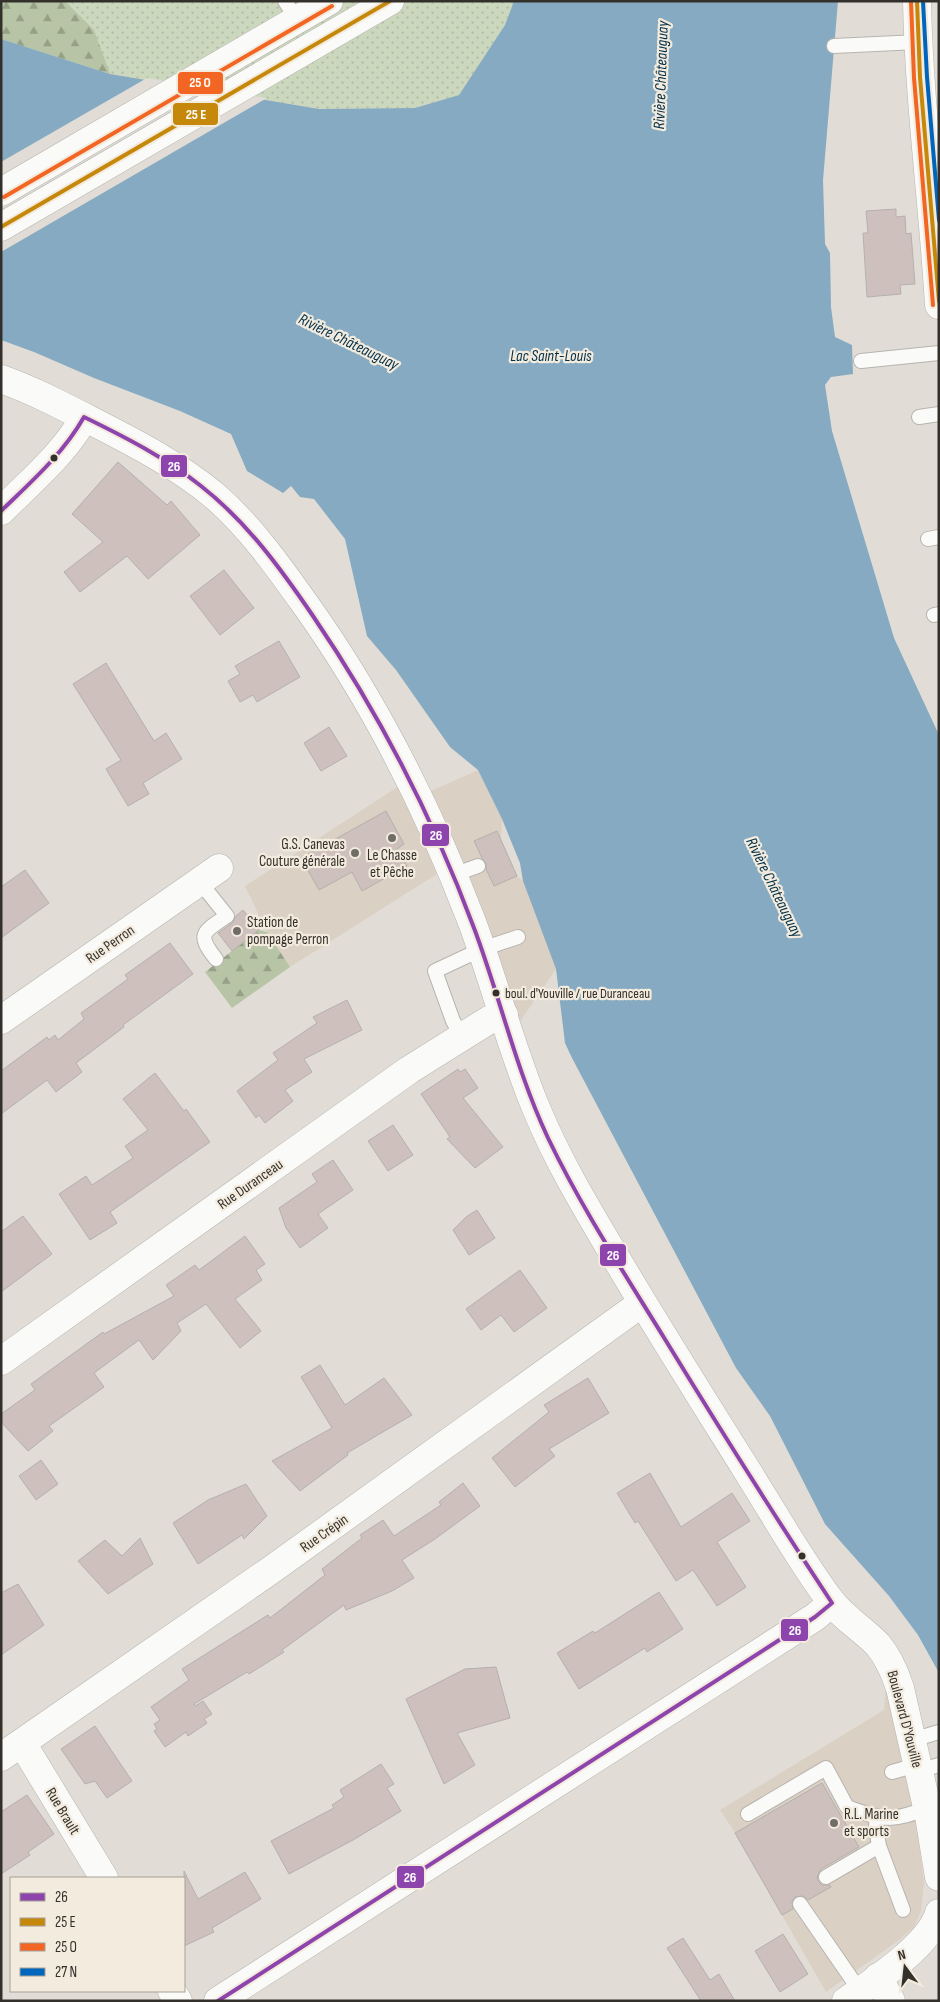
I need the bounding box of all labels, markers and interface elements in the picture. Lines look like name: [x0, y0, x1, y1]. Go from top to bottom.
water label: Rivière Châteauguay: [650, 19, 673, 130]
line badge: 25 O: [177, 71, 224, 95]
text: 25 O: [189, 74, 211, 91]
line badge: 25 E: [172, 102, 219, 126]
text: 25 E: [186, 106, 206, 123]
water label: Rivière Châteauguay: [295, 310, 402, 375]
water label: Lac Saint-Louis: [510, 347, 592, 366]
unlabelled marker: [49, 453, 59, 463]
line badge: 26: [160, 454, 188, 478]
text: 26: [168, 458, 181, 475]
line badge: 26: [421, 823, 450, 847]
text: 26: [430, 827, 443, 844]
marker: Le Chasse et Pêche: [386, 832, 398, 844]
place label: G.S. Canevas Couture générale: [259, 835, 345, 871]
water label: Rivière Châteauguay: [741, 835, 806, 942]
place label: Le Chasse et Pêche: [367, 846, 417, 882]
marker: G.S. Canevas Couture générale: [349, 847, 361, 859]
place label: Station de pompage Perron: [247, 913, 329, 949]
street label: Rue Perron: [82, 921, 138, 968]
marker: Station de pompage Perron: [231, 925, 243, 937]
place label: boul. d'Youville / rue Duranceau: [505, 985, 650, 1002]
marker: boul. d'Youville / rue Duranceau: [491, 988, 501, 998]
street label: Rue Duranceau: [214, 1155, 287, 1214]
line badge: 26: [599, 1243, 627, 1267]
text: 26: [607, 1247, 620, 1264]
street label: Rue Crépin: [297, 1510, 352, 1557]
unlabelled marker: [797, 1551, 807, 1561]
line badge: 26: [780, 1618, 809, 1642]
text: 26: [789, 1622, 802, 1639]
street label: Boulevard D'Youville: [882, 1668, 927, 1770]
street label: Rue Brault: [41, 1784, 84, 1839]
place label: R.L. Marine et sports: [844, 1805, 899, 1841]
marker: R.L. Marine et sports: [828, 1817, 840, 1829]
line badge: 26: [396, 1865, 425, 1889]
text: 26: [404, 1869, 417, 1886]
legend: [10, 1877, 185, 1992]
text: 26: [55, 1888, 68, 1907]
text: 25 E: [55, 1913, 76, 1932]
text: 25 O: [55, 1938, 77, 1957]
north arrow: [880, 1942, 930, 1992]
text: N: [896, 1946, 908, 1964]
text: 27 N: [55, 1963, 77, 1982]

